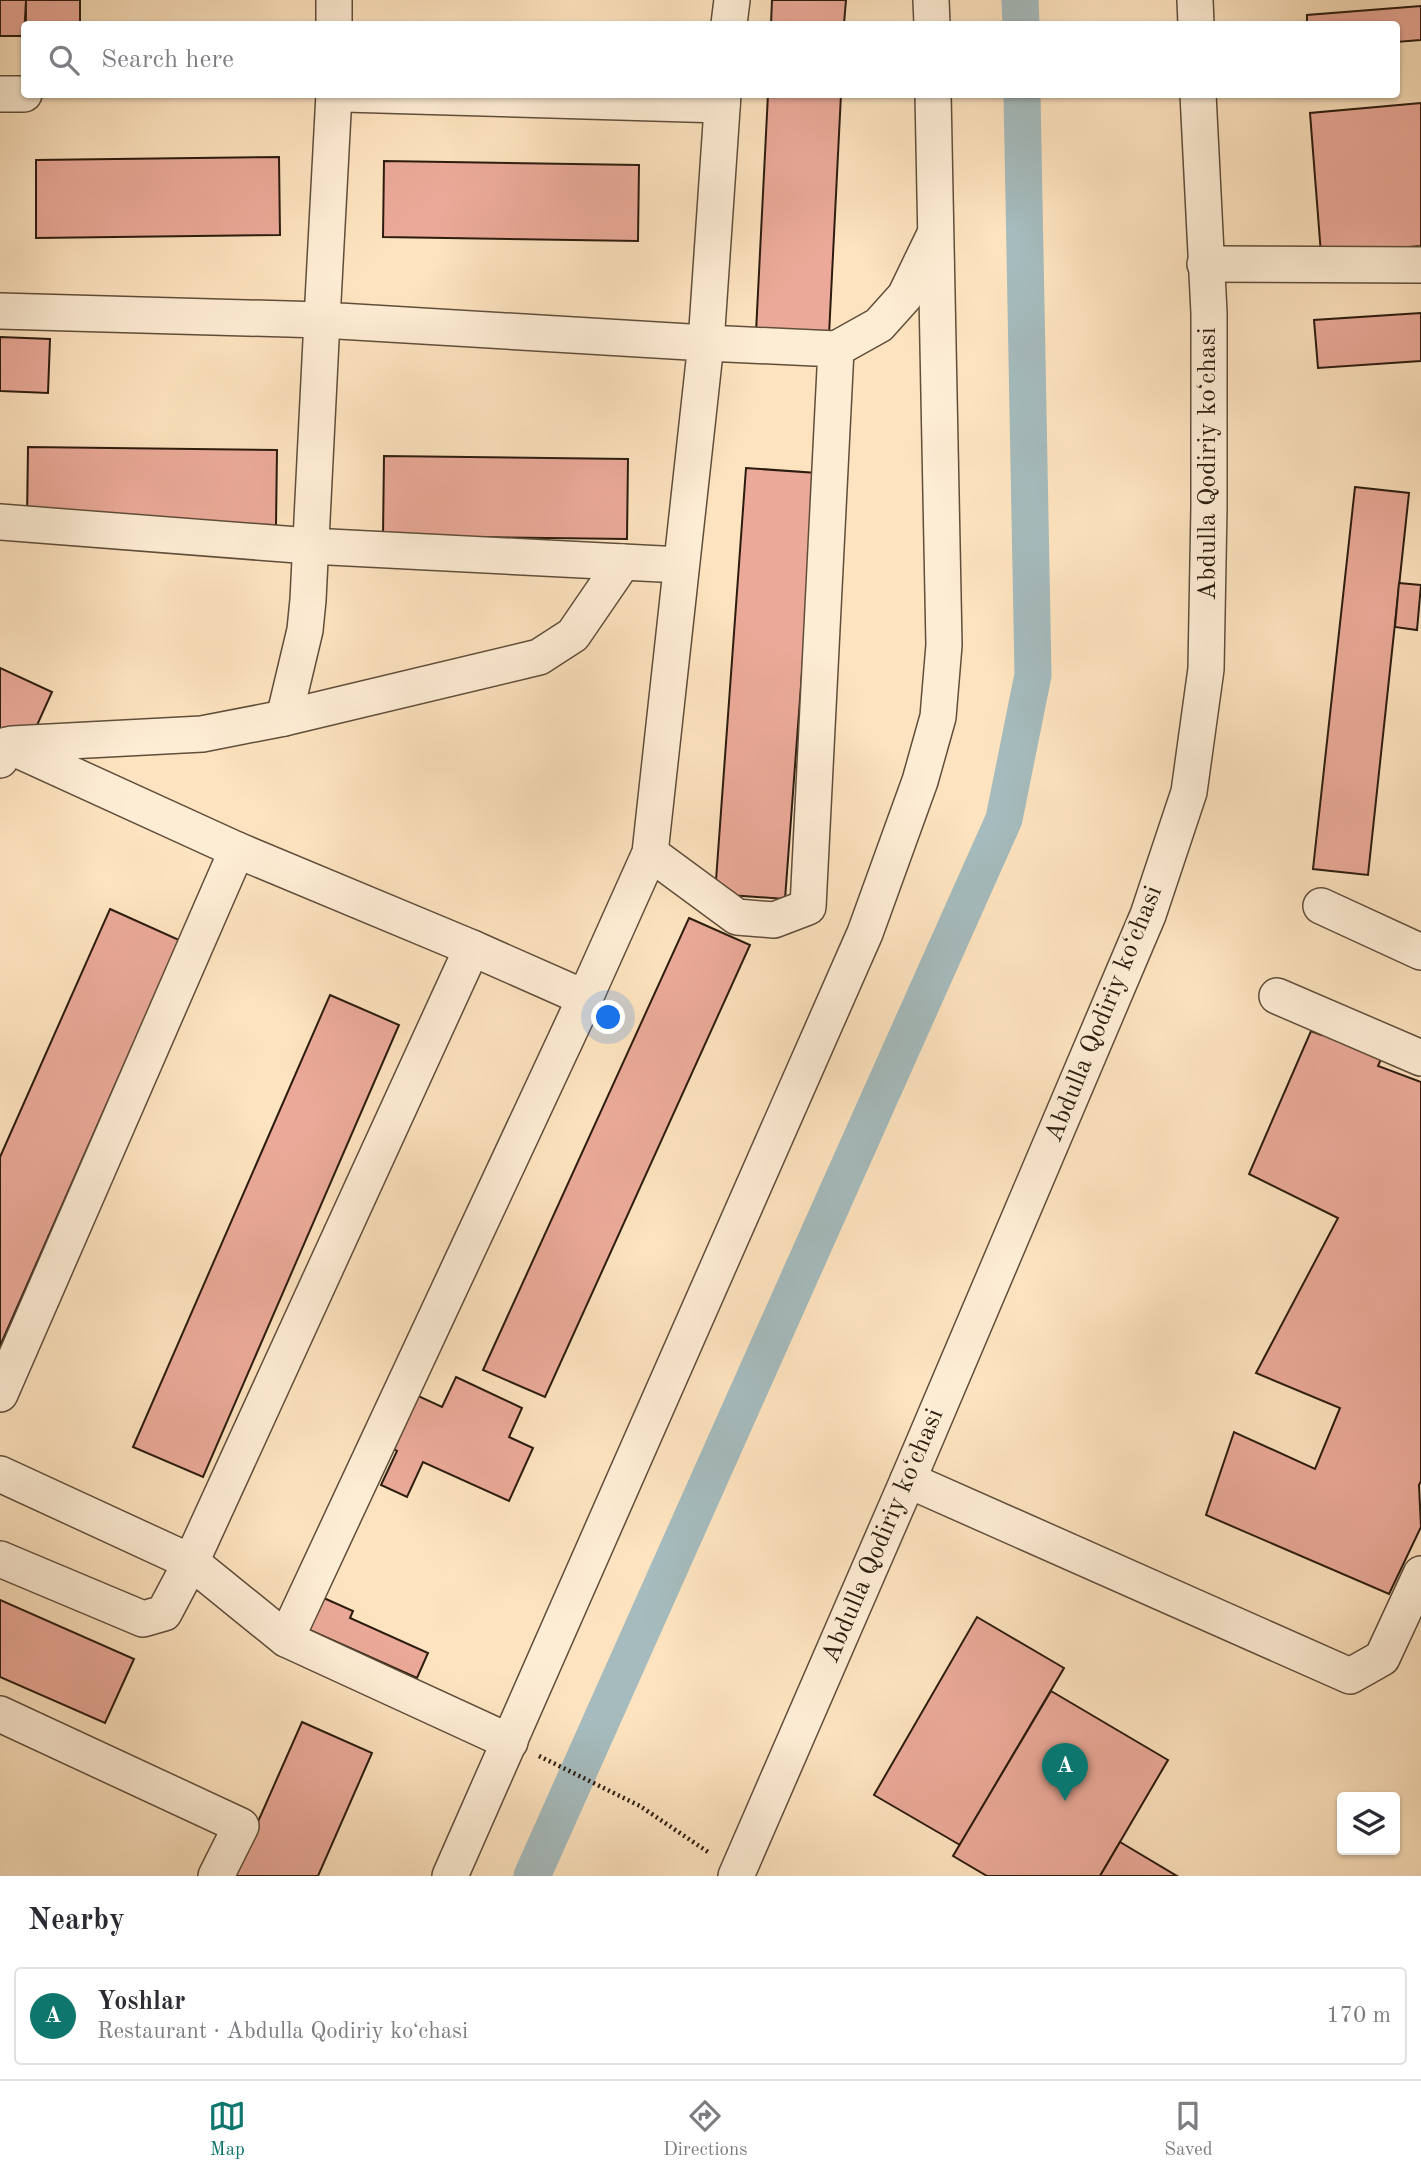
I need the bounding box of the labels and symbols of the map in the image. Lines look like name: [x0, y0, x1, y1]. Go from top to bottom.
street label: Abdulla Qodiriy koʻchasi: [1195, 327, 1221, 601]
street label: Abdulla Qodiriy koʻchasi: [1041, 882, 1167, 1146]
your location: [591, 1000, 625, 1034]
street label: Abdulla Qodiriy koʻchasi: [818, 1405, 948, 1667]
pin: A: [1042, 1743, 1088, 1801]

